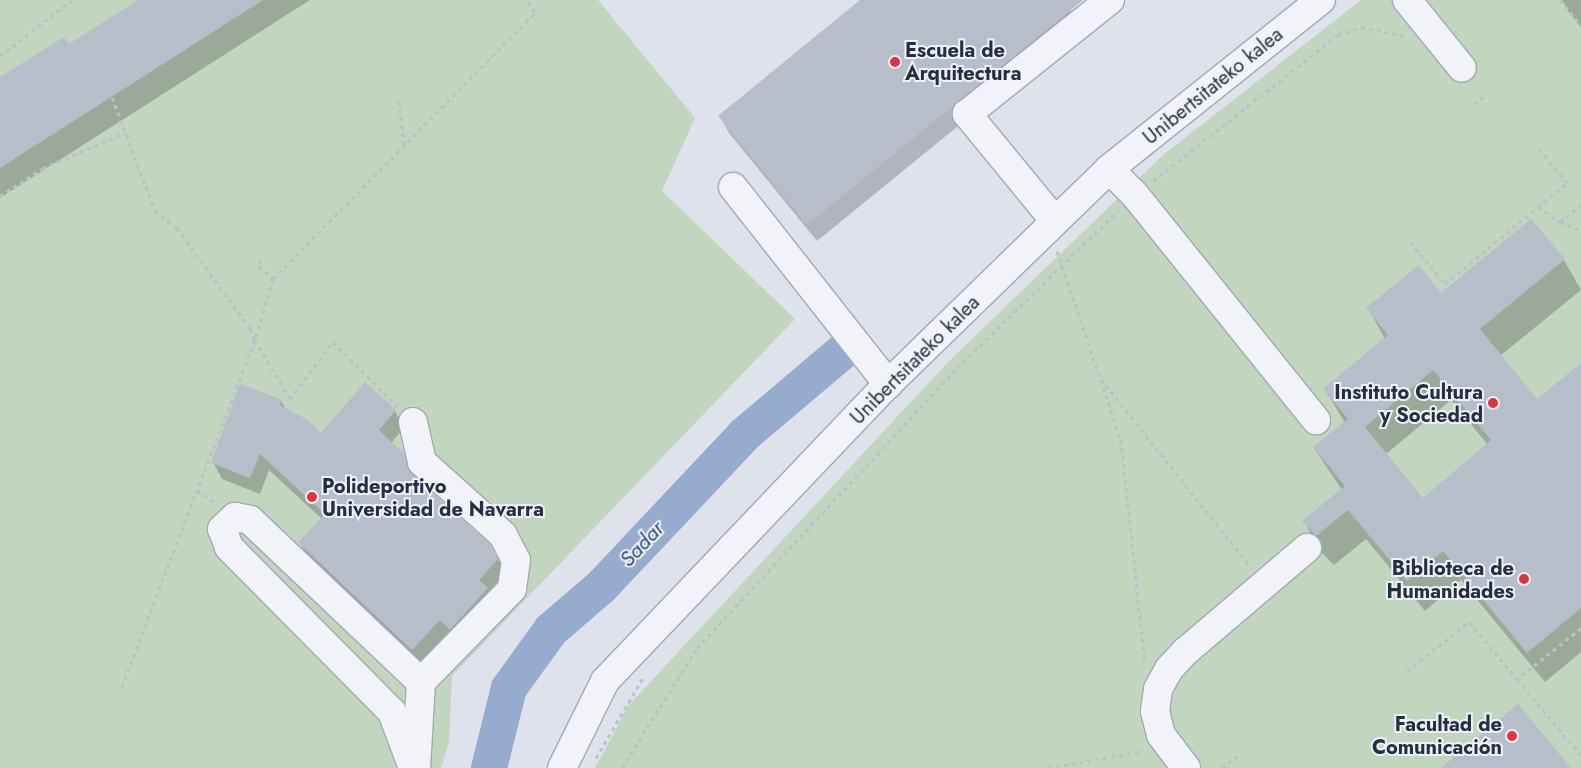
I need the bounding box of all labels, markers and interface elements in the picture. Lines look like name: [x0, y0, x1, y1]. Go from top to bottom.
street label: Unibertsitateko kalea: [1138, 22, 1288, 150]
place label: Escuela de Arquitectura: [905, 39, 1022, 86]
marker: Escuela de Arquitectura: [889, 56, 901, 68]
street label: Unibertsitateko kalea: [845, 290, 985, 430]
place label: Instituto Cultura y Sociedad: [1334, 380, 1483, 427]
marker: Instituto Cultura y Sociedad: [1487, 397, 1499, 409]
place label: Polideportivo Universidad de Navarra: [322, 474, 544, 521]
marker: Polideportivo Universidad de Navarra: [306, 491, 318, 503]
water label: Sadar: [615, 516, 669, 572]
place label: Biblioteca de Humanidades: [1387, 556, 1514, 603]
marker: Biblioteca de Humanidades: [1518, 573, 1530, 585]
place label: Facultad de Comunicación: [1372, 712, 1502, 759]
marker: Facultad de Comunicación: [1506, 730, 1518, 742]

